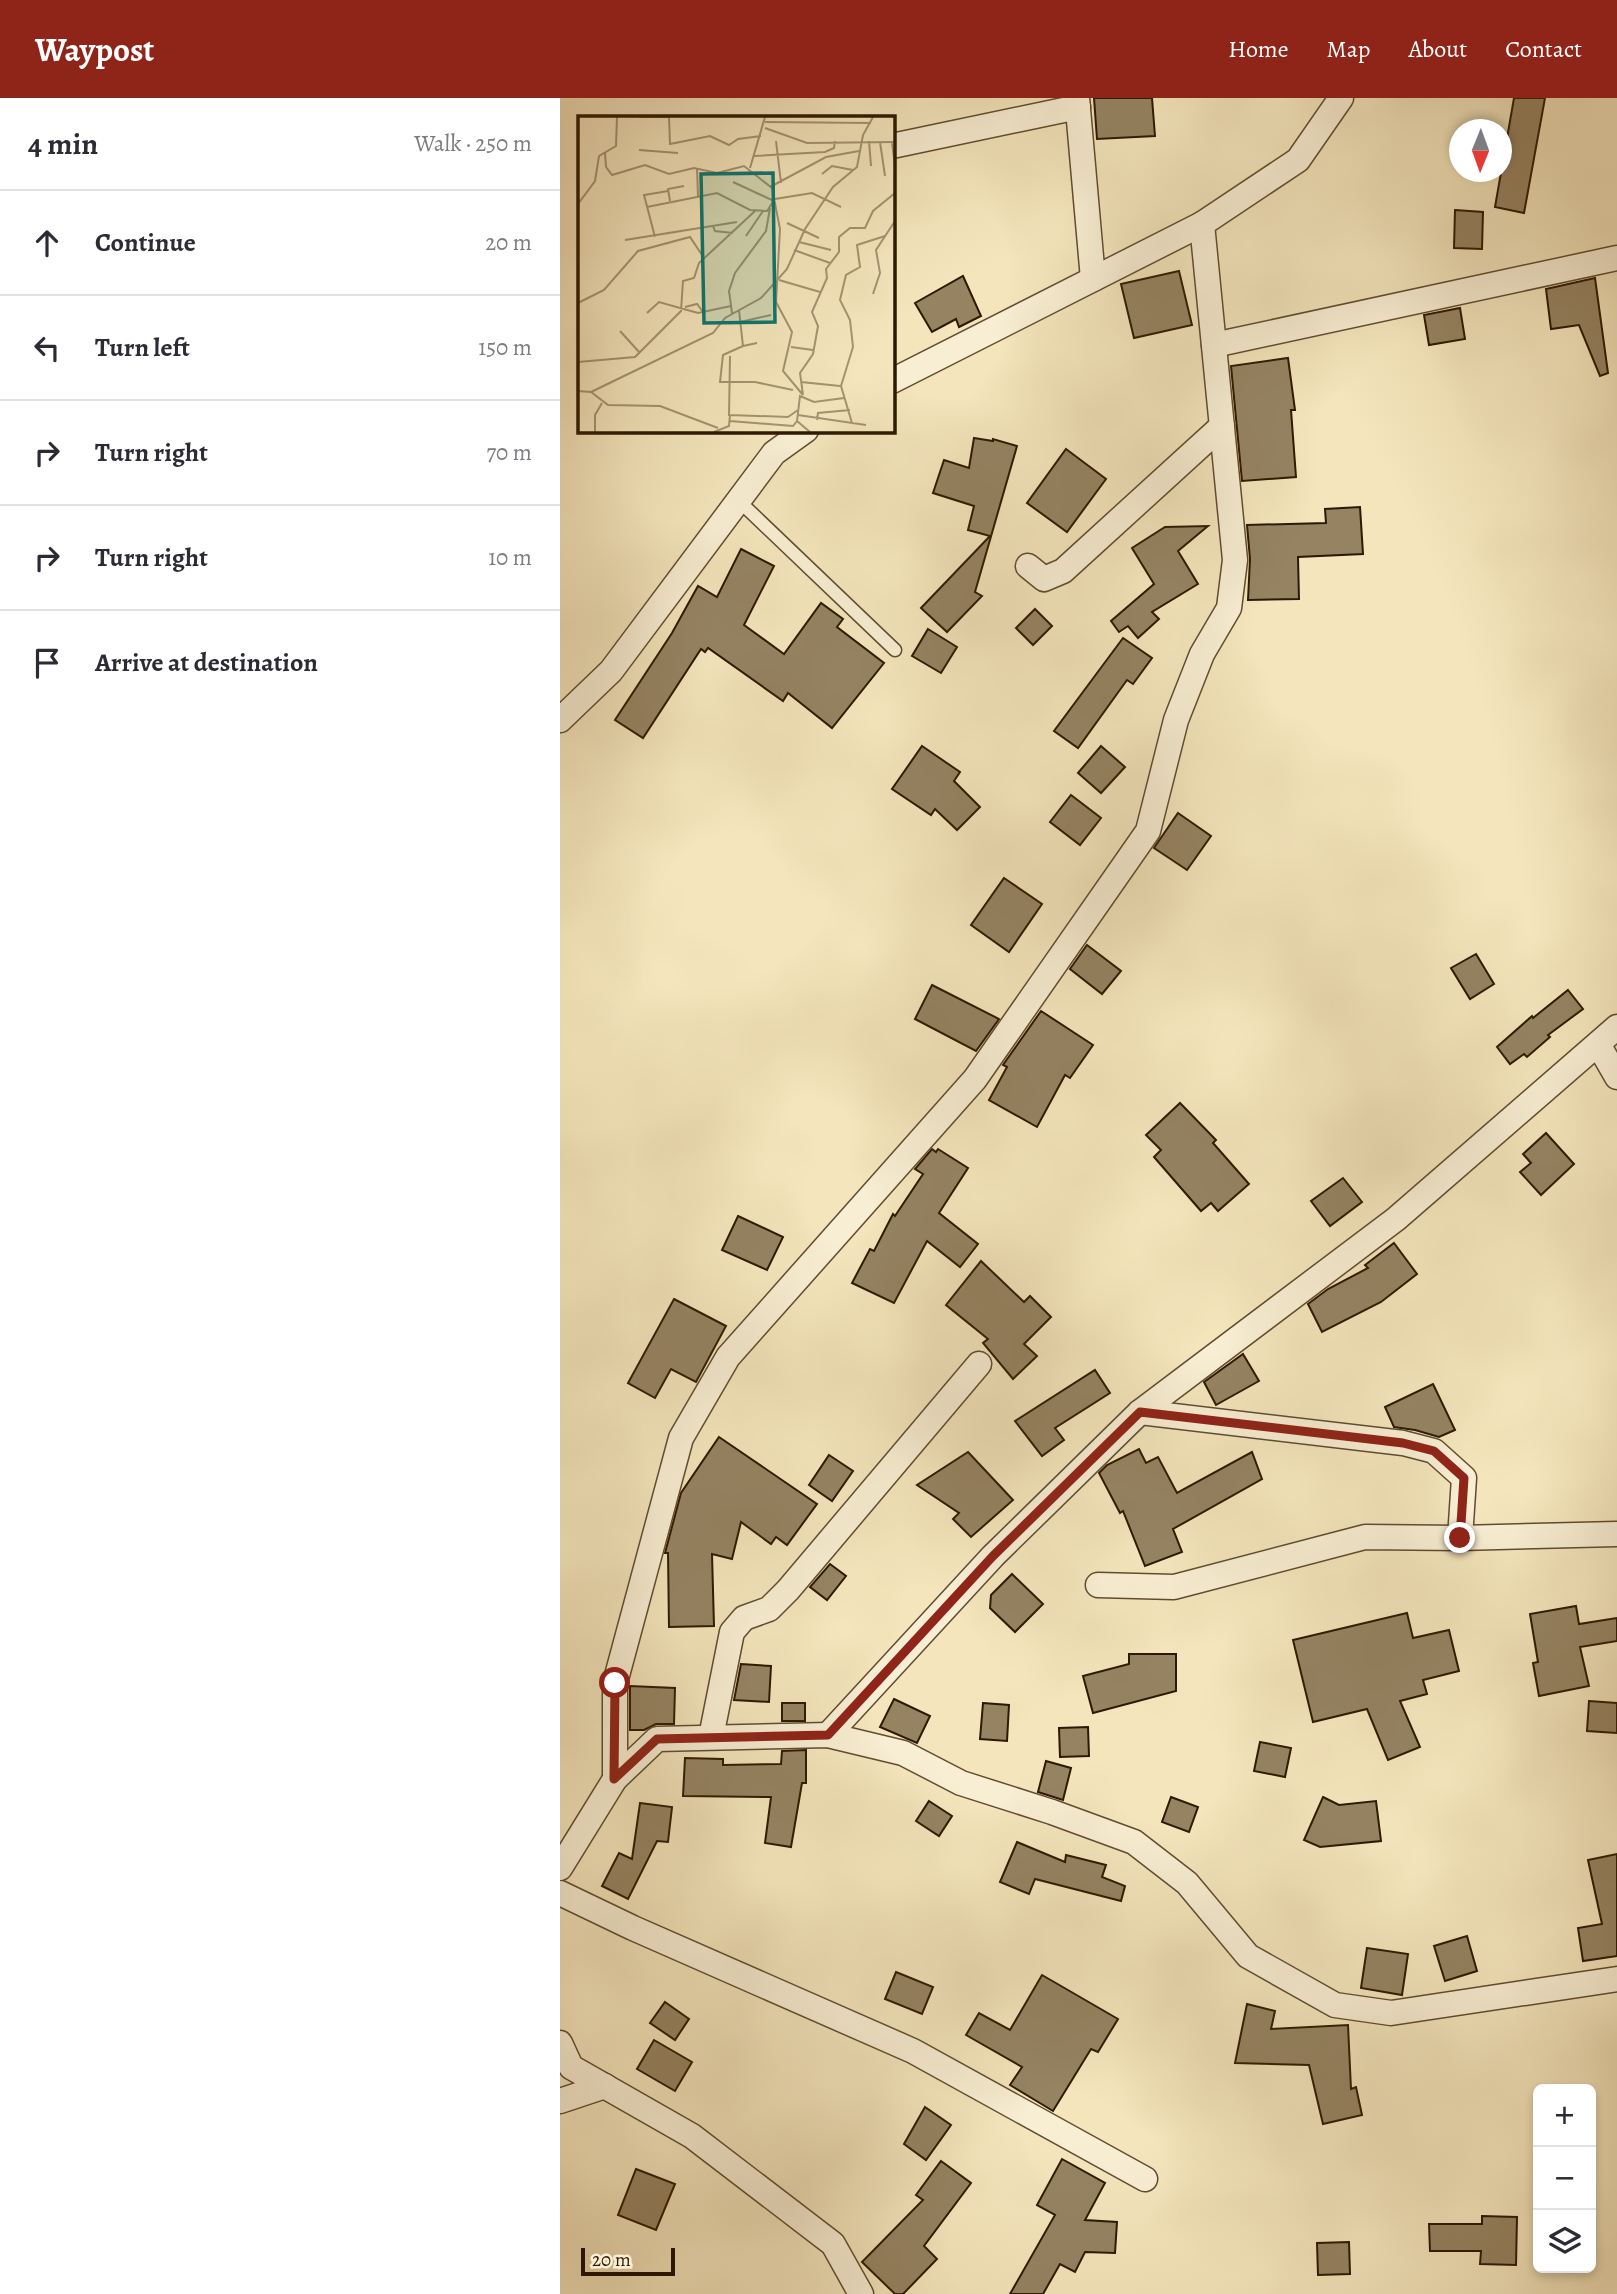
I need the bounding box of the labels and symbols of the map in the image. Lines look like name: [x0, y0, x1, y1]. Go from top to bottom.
inset map: [578, 116, 894, 432]
north arrow: [1449, 119, 1512, 182]
route end: [1444, 1522, 1475, 1553]
route start: [599, 1667, 630, 1698]
scale bar: [581, 2245, 676, 2277]

